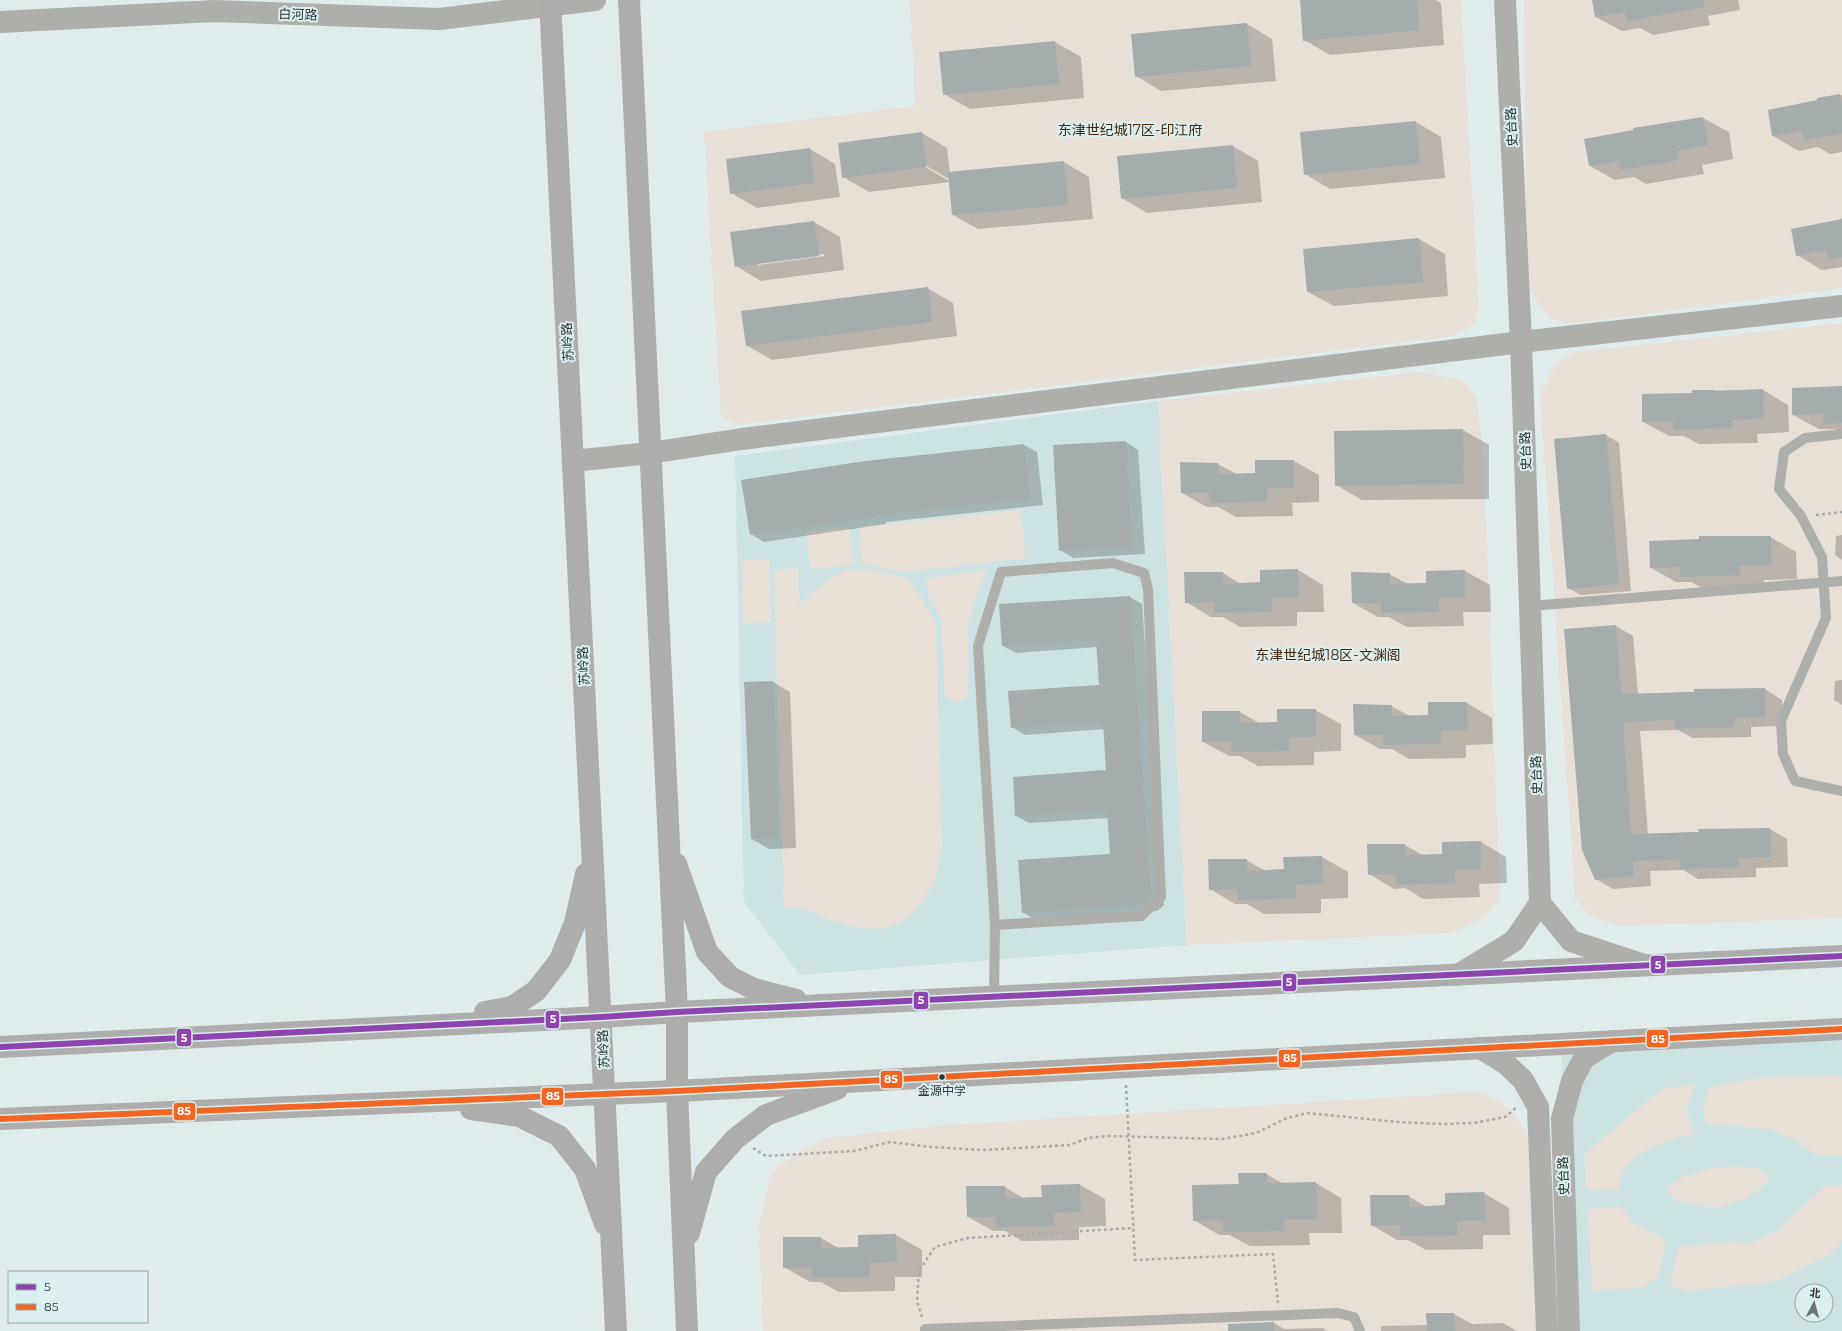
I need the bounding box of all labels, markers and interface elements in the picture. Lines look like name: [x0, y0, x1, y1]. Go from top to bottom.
street label: 白河路: [278, 5, 318, 23]
street label: 史台路: [1502, 107, 1520, 147]
district label: 东津世纪城17区-印江府: [1058, 121, 1202, 139]
street label: 苏岭路: [558, 322, 576, 362]
street label: 史台路: [1516, 431, 1534, 471]
street label: 苏岭路: [574, 646, 592, 686]
district label: 东津世纪城18区-文渊阁: [1255, 646, 1401, 664]
street label: 史台路: [1527, 755, 1545, 795]
line badge: 5: [1650, 955, 1666, 974]
text: 5: [1655, 958, 1662, 972]
line badge: 5: [1282, 973, 1297, 992]
text: 5: [1286, 975, 1293, 989]
line badge: 5: [913, 991, 929, 1010]
text: 5: [918, 993, 925, 1007]
line badge: 5: [545, 1010, 560, 1029]
text: 5: [550, 1012, 557, 1026]
line badge: 5: [176, 1028, 192, 1047]
street label: 苏岭路: [594, 1029, 612, 1069]
line badge: 85: [1646, 1029, 1669, 1048]
text: 5: [181, 1031, 188, 1045]
text: 85: [1651, 1032, 1665, 1046]
line badge: 85: [1278, 1049, 1301, 1068]
text: 85: [1283, 1051, 1297, 1065]
line badge: 85: [880, 1070, 903, 1089]
text: 85: [884, 1072, 898, 1086]
marker: 金源中学: [937, 1072, 947, 1082]
place label: 金源中学: [918, 1083, 966, 1098]
line badge: 85: [541, 1087, 564, 1106]
text: 85: [546, 1089, 560, 1103]
line badge: 85: [173, 1102, 196, 1121]
text: 85: [177, 1104, 191, 1118]
street label: 史台路: [1554, 1156, 1572, 1196]
legend: [8, 1271, 148, 1323]
text: 5: [44, 1279, 51, 1294]
north arrow: [1794, 1283, 1834, 1323]
text: 北: [1809, 1286, 1821, 1301]
text: 85: [44, 1299, 59, 1314]

